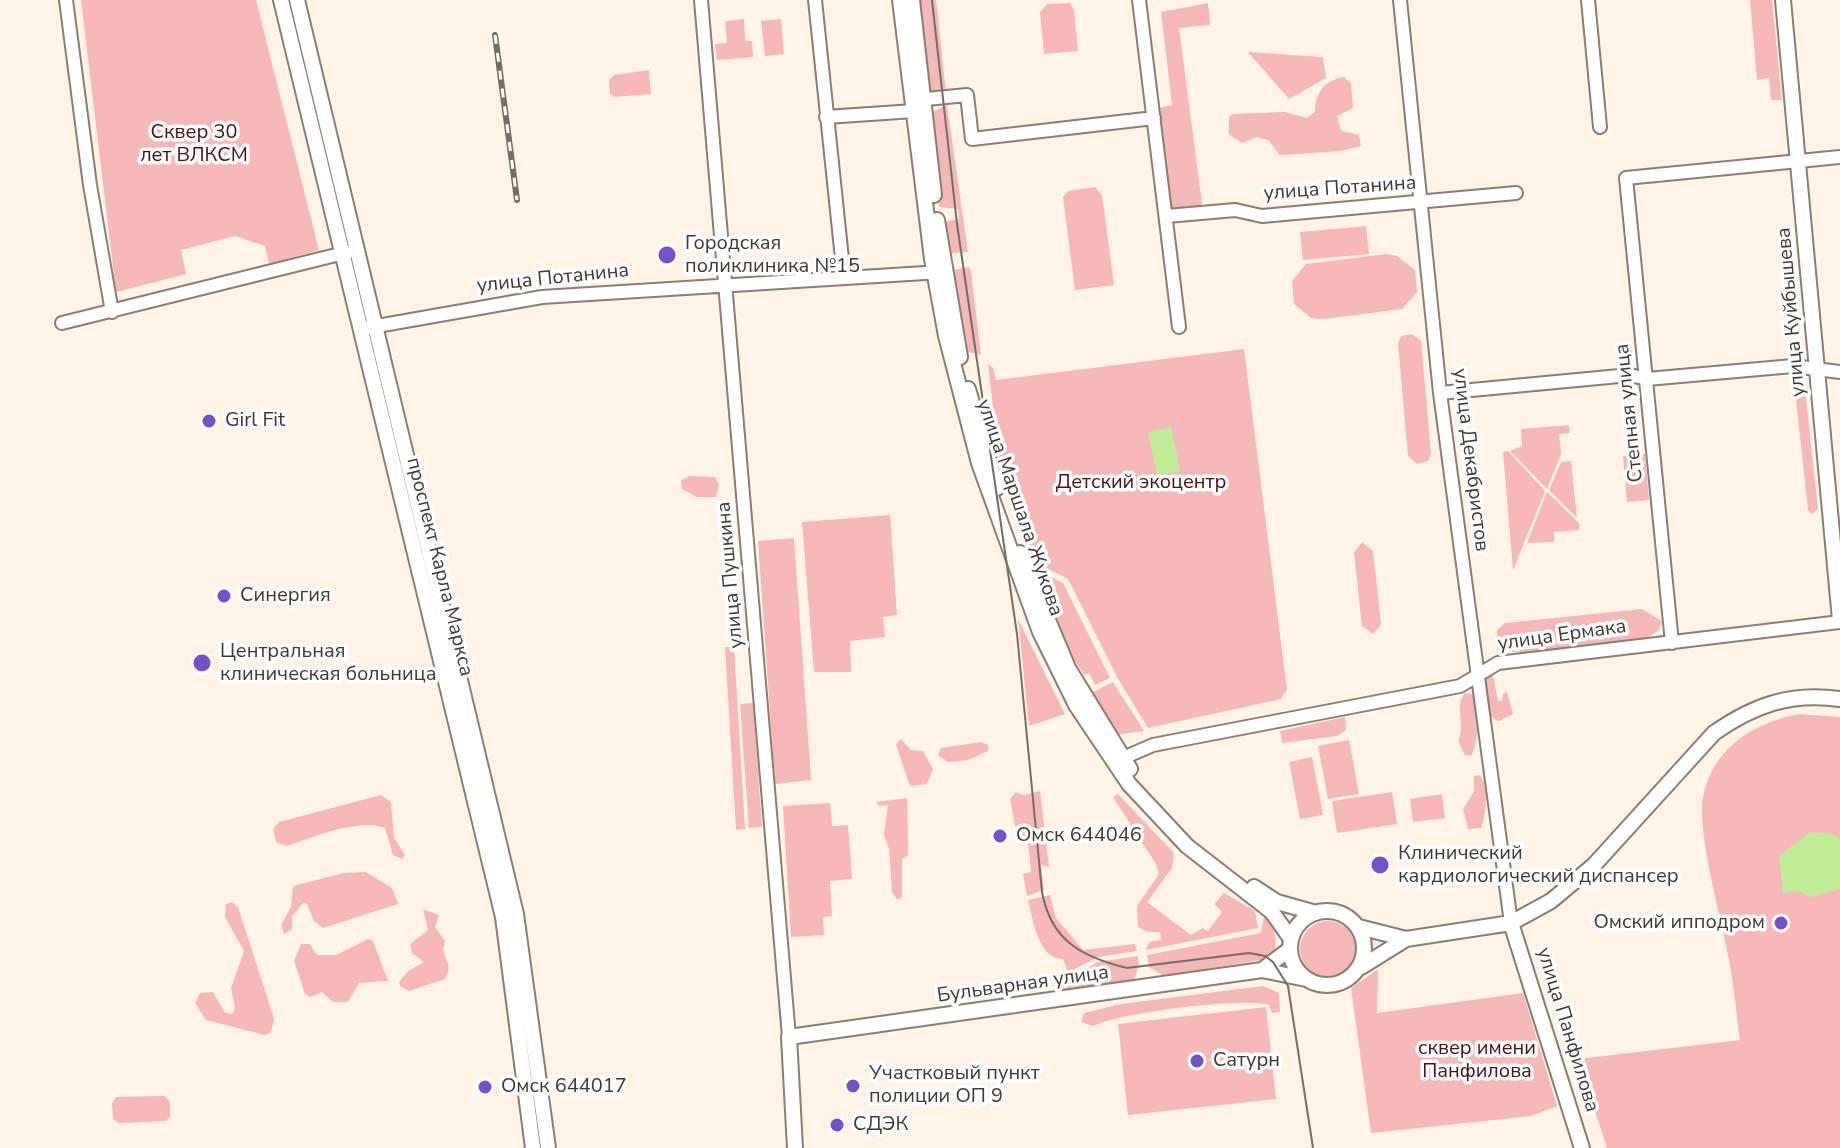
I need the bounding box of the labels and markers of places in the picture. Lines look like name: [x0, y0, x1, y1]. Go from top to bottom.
place label: Городская поликлиника №15: [685, 232, 860, 279]
marker: Городская поликлиника №15: [656, 244, 678, 266]
place label: Girl Fit: [225, 409, 285, 433]
marker: Girl Fit: [200, 412, 218, 430]
place label: Синергия: [240, 584, 331, 608]
marker: Синергия: [215, 587, 233, 605]
place label: Центральная клиническая больница: [220, 640, 436, 687]
marker: Центральная клиническая больница: [191, 652, 213, 674]
place label: Омск 644046: [1016, 824, 1142, 848]
marker: Омск 644046: [991, 827, 1009, 845]
place label: Клинический кардиологический диспансер: [1398, 842, 1679, 889]
marker: Клинический кардиологический диспансер: [1369, 854, 1391, 876]
place label: Омский ипподром: [1593, 911, 1765, 935]
marker: Омский ипподром: [1772, 914, 1790, 932]
place label: Сатурн: [1213, 1049, 1280, 1073]
marker: Сатурн: [1188, 1052, 1206, 1070]
place label: Участковый пункт полиции ОП 9: [869, 1062, 1040, 1109]
place label: Омск 644017: [501, 1075, 627, 1099]
marker: Участковый пункт полиции ОП 9: [844, 1077, 862, 1095]
marker: Омск 644017: [476, 1078, 494, 1096]
place label: СДЭК: [853, 1113, 908, 1137]
marker: СДЭК: [828, 1116, 846, 1134]

